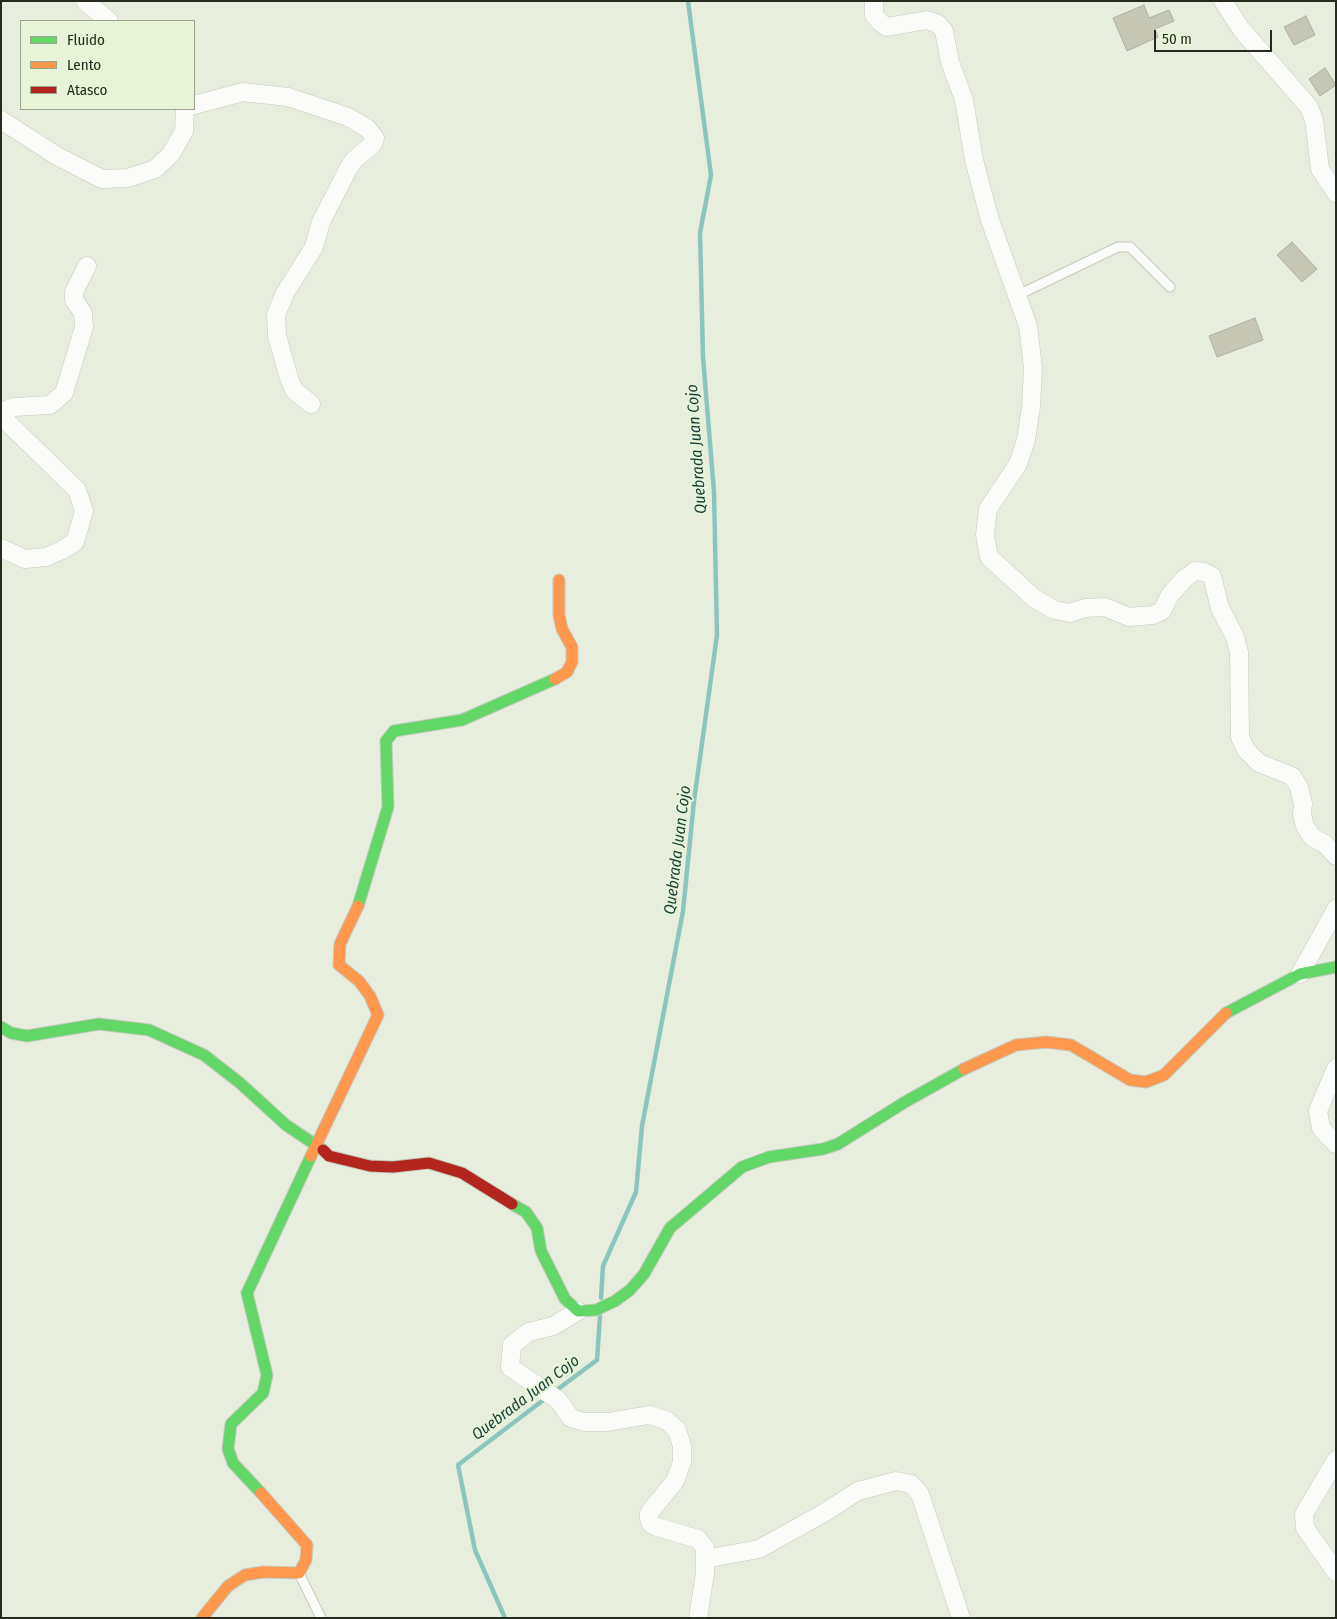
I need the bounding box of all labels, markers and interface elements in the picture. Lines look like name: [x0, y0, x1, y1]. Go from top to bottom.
legend: [20, 20, 195, 110]
scale bar: [1157, 20, 1274, 52]
text: 50 m: [1162, 30, 1192, 48]
text: Fluido: [67, 31, 105, 49]
text: Lento: [67, 56, 101, 74]
text: Atasco: [67, 81, 107, 99]
water label: Quebrada Juan Cojo: [683, 384, 711, 514]
water label: Quebrada Juan Cojo: [661, 784, 695, 916]
water label: Quebrada Juan Cojo: [468, 1351, 584, 1445]

